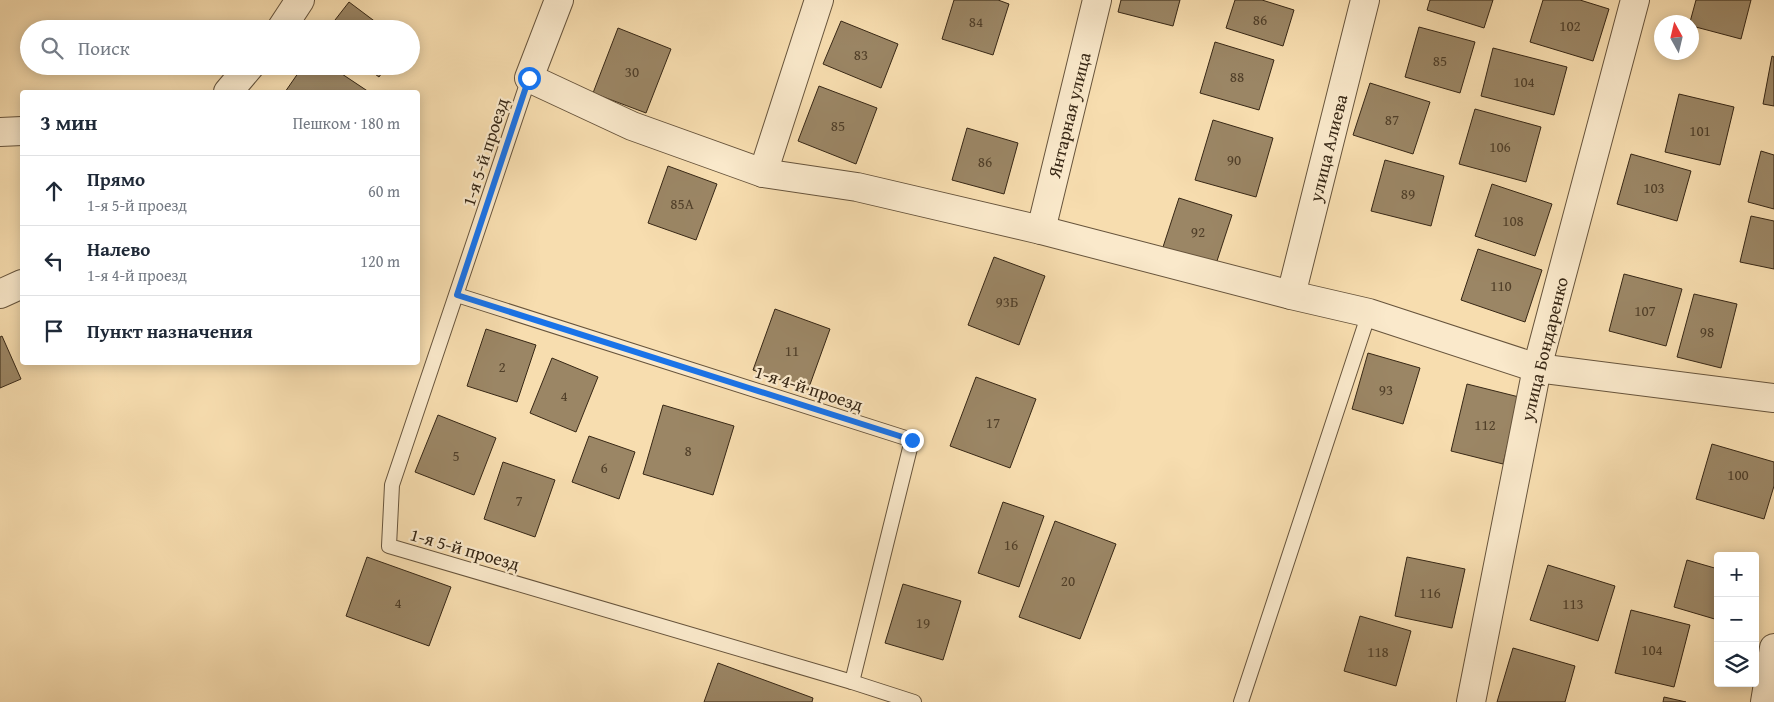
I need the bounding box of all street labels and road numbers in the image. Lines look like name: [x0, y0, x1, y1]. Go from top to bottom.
street label: Янтарная улица: [1040, 49, 1098, 182]
street label: улица Алиева: [1301, 91, 1354, 206]
street label: 1-я 5-й проезд: [455, 94, 515, 210]
street label: улица Бондаренко: [1513, 274, 1575, 425]
street label: 1-я 4-й проезд: [751, 358, 867, 418]
street label: 1-я 5-й проезд: [407, 521, 523, 578]

